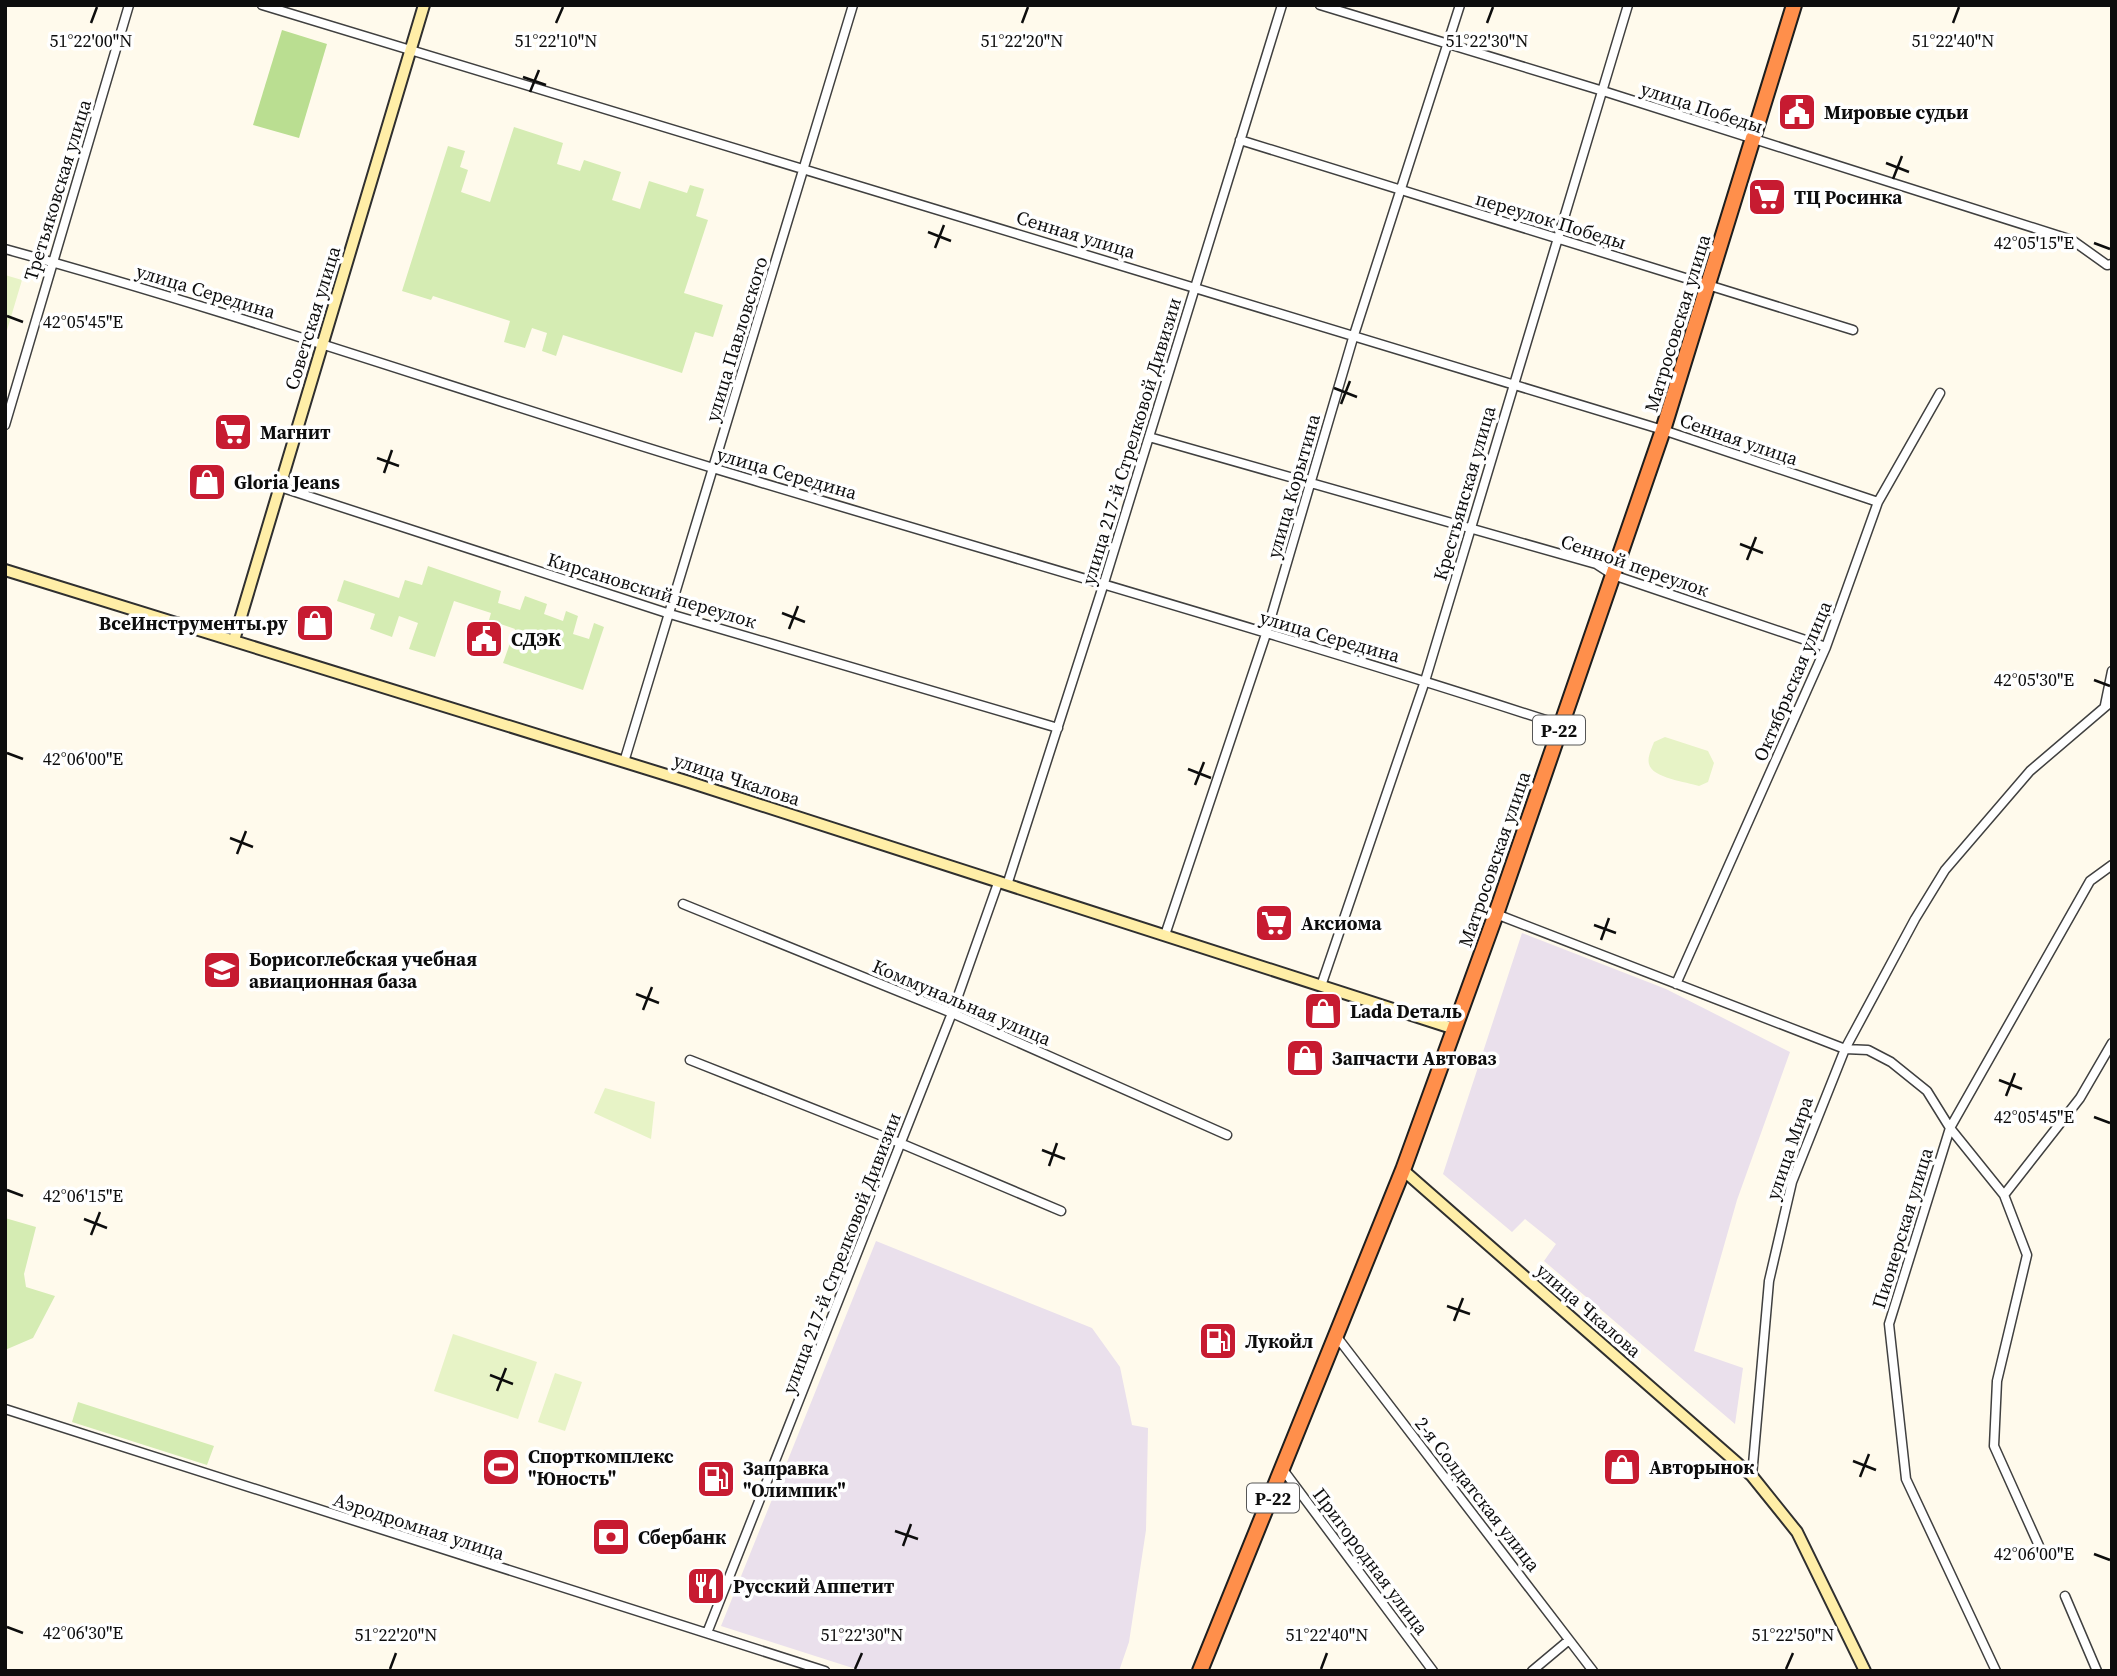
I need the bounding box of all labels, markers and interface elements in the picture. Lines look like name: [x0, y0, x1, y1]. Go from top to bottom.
text: 51°22'00"N: [50, 28, 132, 53]
text: 51°22'10"N: [515, 28, 597, 53]
text: 51°22'20"N: [981, 28, 1063, 53]
text: 51°22'30"N: [1446, 28, 1528, 53]
text: 51°22'40"N: [1912, 28, 1994, 53]
street label: улица Победы: [1637, 75, 1767, 139]
public building icon: Мировые судьи: [1776, 91, 1818, 133]
street label: Третьяковская улица: [17, 96, 97, 284]
place label: Мировые судьи: [1824, 99, 1969, 125]
supermarket icon: ТЦ Росинка: [1746, 176, 1788, 218]
place label: ТЦ Росинка: [1794, 184, 1903, 210]
street label: переулок Победы: [1473, 185, 1629, 255]
street label: Сенная улица: [1013, 204, 1139, 265]
text: 42°05'15"E: [1994, 230, 2074, 255]
street label: Матросовская улица: [1638, 231, 1716, 415]
street label: Советская улица: [278, 243, 346, 393]
street label: улица Павловского: [699, 253, 773, 425]
street label: улица Середина: [133, 257, 279, 325]
street label: улица 217-й Стрелковой Дивизии: [1075, 294, 1187, 588]
text: 42°05'45"E: [43, 309, 123, 334]
street label: Крестьянская улица: [1427, 402, 1501, 583]
street label: Сенная улица: [1676, 407, 1802, 471]
street label: улица Корытина: [1260, 410, 1326, 561]
supermarket icon: Магнит: [212, 411, 254, 453]
place label: Магнит: [260, 419, 331, 445]
street label: улица Середина: [714, 441, 860, 506]
shop icon: Gloria Jeans: [186, 461, 228, 503]
place label: Gloria Jeans: [234, 469, 340, 495]
street label: Сенной переулок: [1558, 527, 1713, 603]
street label: Кирсановский переулок: [544, 546, 760, 634]
street label: Октябрьская улица: [1746, 597, 1838, 765]
shop icon: ВсеИнструменты.ру: [294, 602, 336, 644]
street label: улица Середина: [1257, 604, 1403, 669]
place label: ВсеИнструменты.ру: [99, 610, 289, 636]
public building icon: СДЭК: [463, 618, 505, 660]
place label: СДЭК: [511, 626, 562, 652]
text: 42°05'30"E: [1994, 667, 2074, 692]
road number: Р-22: [1533, 716, 1585, 744]
text: 42°06'00"E: [43, 746, 123, 771]
street label: улица Чкалова: [670, 746, 804, 812]
street label: Матросовская улица: [1452, 767, 1536, 950]
supermarket icon: Аксиома: [1253, 902, 1295, 944]
place label: Аксиома: [1301, 910, 1383, 936]
place label: Борисоглебская учебная авиационная база: [249, 946, 477, 994]
school or university icon: Борисоглебская учебная авиационная база: [201, 949, 243, 991]
street label: Коммунальная улица: [869, 953, 1056, 1052]
shop icon: Lada Dеталь: [1302, 990, 1344, 1032]
place label: Lada Dеталь: [1350, 998, 1462, 1024]
shop icon: Запчасти Автоваз: [1284, 1037, 1326, 1079]
place label: Запчасти Автоваз: [1332, 1045, 1497, 1071]
street label: улица Мира: [1759, 1092, 1819, 1203]
text: 42°05'45"E: [1994, 1104, 2074, 1129]
street label: улица 217-й Стрелковой Дивизии: [775, 1109, 907, 1397]
street label: Пионерская улица: [1865, 1144, 1939, 1312]
text: 42°06'15"E: [43, 1183, 123, 1208]
street label: улица Чкалова: [1531, 1257, 1648, 1363]
fuel station icon: Лукойл: [1197, 1320, 1239, 1362]
place label: Лукойл: [1245, 1328, 1313, 1354]
street label: 2-я Солдатская улица: [1409, 1411, 1547, 1577]
place label: Спорткомплекс "Юность": [528, 1443, 674, 1491]
sports icon: Спорткомплекс "Юность": [480, 1446, 522, 1488]
shop icon: Авторынок: [1601, 1446, 1643, 1488]
place label: Авторынок: [1649, 1454, 1755, 1480]
place label: Заправка "Олимпик": [743, 1455, 846, 1503]
fuel station icon: Заправка "Олимпик": [695, 1458, 737, 1500]
street label: Пригородная улица: [1307, 1482, 1435, 1640]
road number: Р-22: [1247, 1484, 1299, 1512]
street label: Аэродромная улица: [330, 1486, 508, 1566]
bank icon: Сбербанк: [590, 1516, 632, 1558]
place label: Сбербанк: [638, 1524, 727, 1550]
text: 42°06'00"E: [1994, 1541, 2074, 1566]
restaurant icon: Русский Аппетит: [685, 1565, 727, 1607]
place label: Русский Аппетит: [733, 1573, 895, 1599]
text: 42°06'30"E: [43, 1620, 123, 1645]
text: 51°22'20"N: [355, 1622, 437, 1647]
text: 51°22'30"N: [821, 1622, 903, 1647]
text: 51°22'40"N: [1286, 1622, 1368, 1647]
text: 51°22'50"N: [1752, 1622, 1834, 1647]

